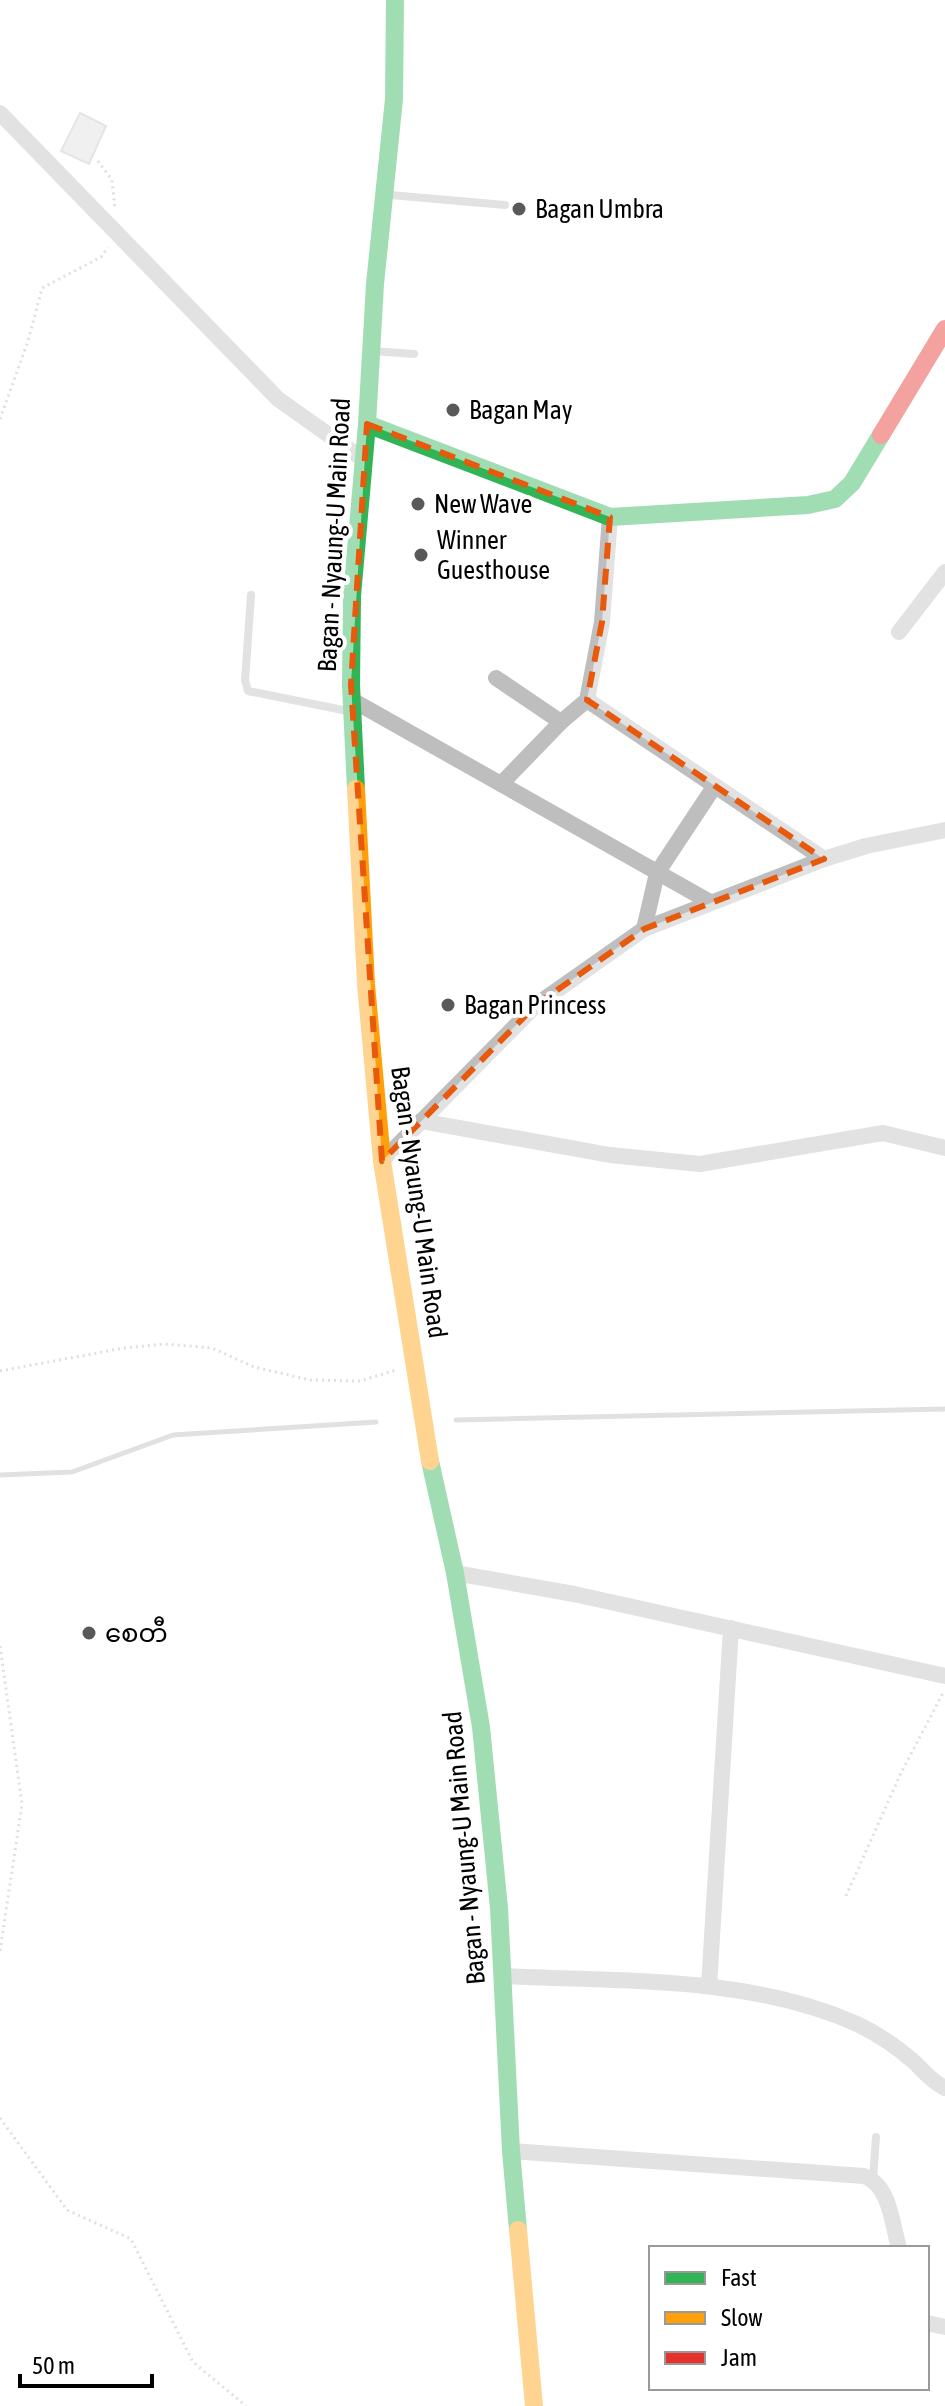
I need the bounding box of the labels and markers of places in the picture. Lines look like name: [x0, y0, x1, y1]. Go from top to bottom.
place label: Bagan Umbra: [535, 194, 664, 224]
marker: Bagan Umbra: [510, 200, 528, 218]
place label: Bagan May: [469, 395, 573, 425]
marker: Bagan May: [444, 401, 462, 419]
place label: New Wave: [434, 489, 532, 519]
marker: New Wave: [409, 495, 427, 513]
place label: Winner Guesthouse: [437, 525, 550, 585]
marker: Winner Guesthouse: [412, 546, 430, 564]
place label: Bagan Princess: [464, 990, 606, 1020]
marker: Bagan Princess: [439, 996, 457, 1014]
place label: စေတီ: [105, 1616, 168, 1648]
marker: စေတီ: [80, 1624, 98, 1642]

